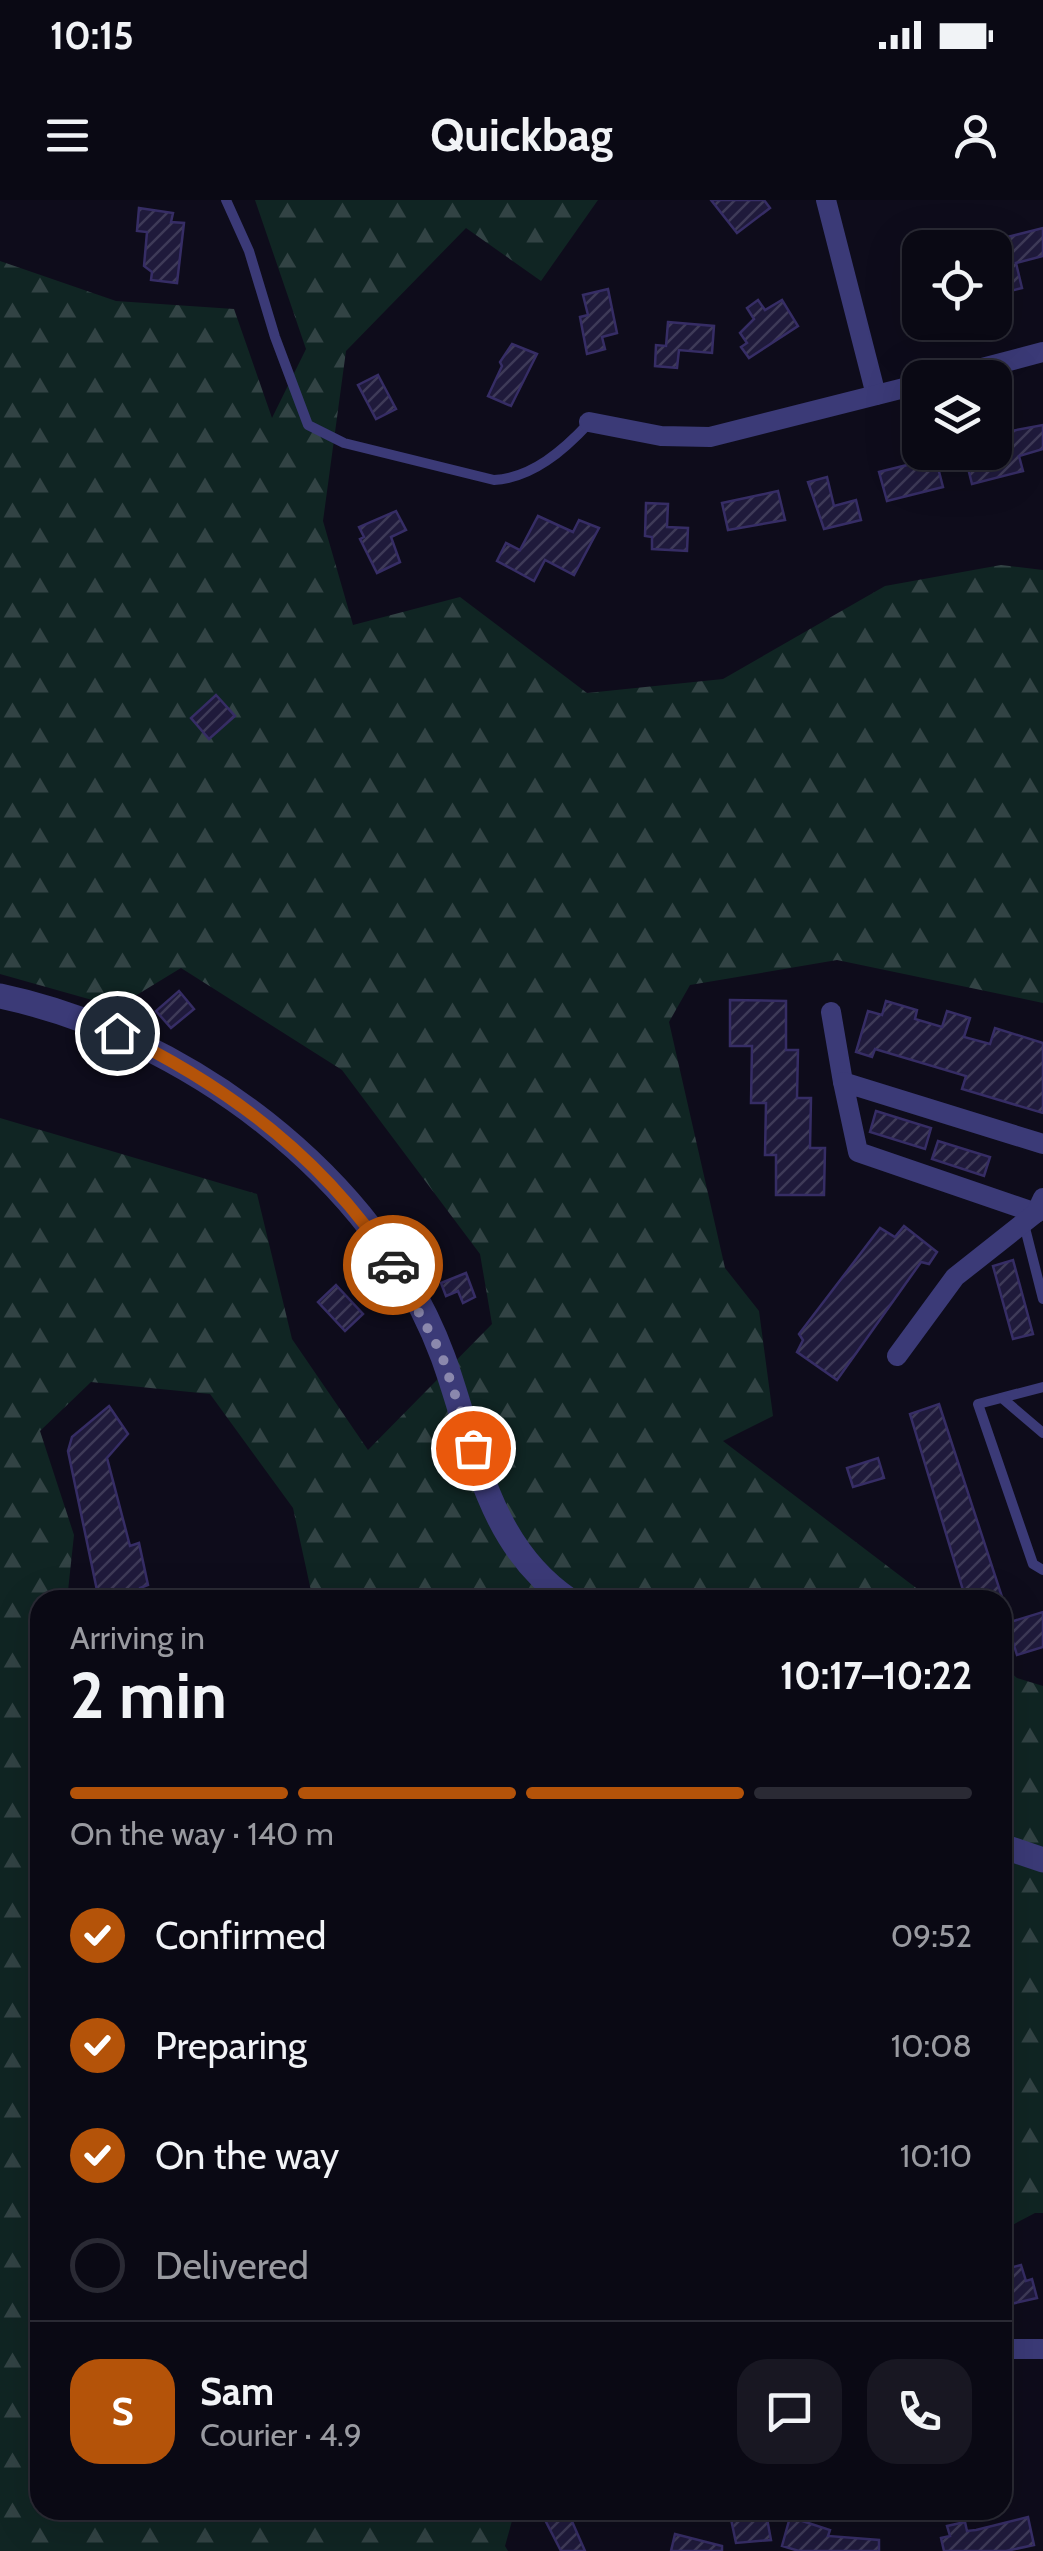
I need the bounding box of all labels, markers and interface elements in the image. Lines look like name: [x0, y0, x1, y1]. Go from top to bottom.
text: 10:15: [50, 12, 134, 59]
icon: menu: [40, 108, 95, 163]
text: Quickbag: [430, 108, 613, 162]
icon: person: [948, 108, 1003, 163]
map controls: [902, 230, 1012, 470]
button: locate: [902, 230, 1012, 340]
button: layers: [902, 360, 1012, 470]
pin: [75, 991, 160, 1076]
icon: home: [90, 1006, 145, 1061]
courier: [343, 1215, 443, 1315]
icon: car: [366, 1238, 421, 1293]
pin: [431, 1406, 516, 1491]
icon: bag: [446, 1421, 501, 1476]
text: Arriving in: [70, 1618, 205, 1657]
text: 10:17–10:22: [780, 1652, 972, 1699]
text: 2 min: [70, 1655, 227, 1734]
text: On the way · 140 m: [70, 1814, 334, 1853]
icon: check: [70, 1908, 125, 1963]
text: Confirmed: [155, 1912, 326, 1959]
text: 09:52: [891, 1916, 972, 1955]
icon: check: [70, 2018, 125, 2073]
text: Preparing: [155, 2022, 307, 2069]
text: 10:08: [891, 2026, 972, 2065]
icon: check: [70, 2128, 125, 2183]
text: On the way: [155, 2132, 339, 2179]
text: 10:10: [900, 2136, 972, 2175]
text: Delivered: [155, 2242, 309, 2289]
button: chat: [737, 2359, 842, 2464]
button: phone: [867, 2359, 972, 2464]
text: Sam: [200, 2368, 274, 2415]
text: S: [111, 2388, 134, 2435]
text: Courier · 4.9: [200, 2415, 362, 2454]

